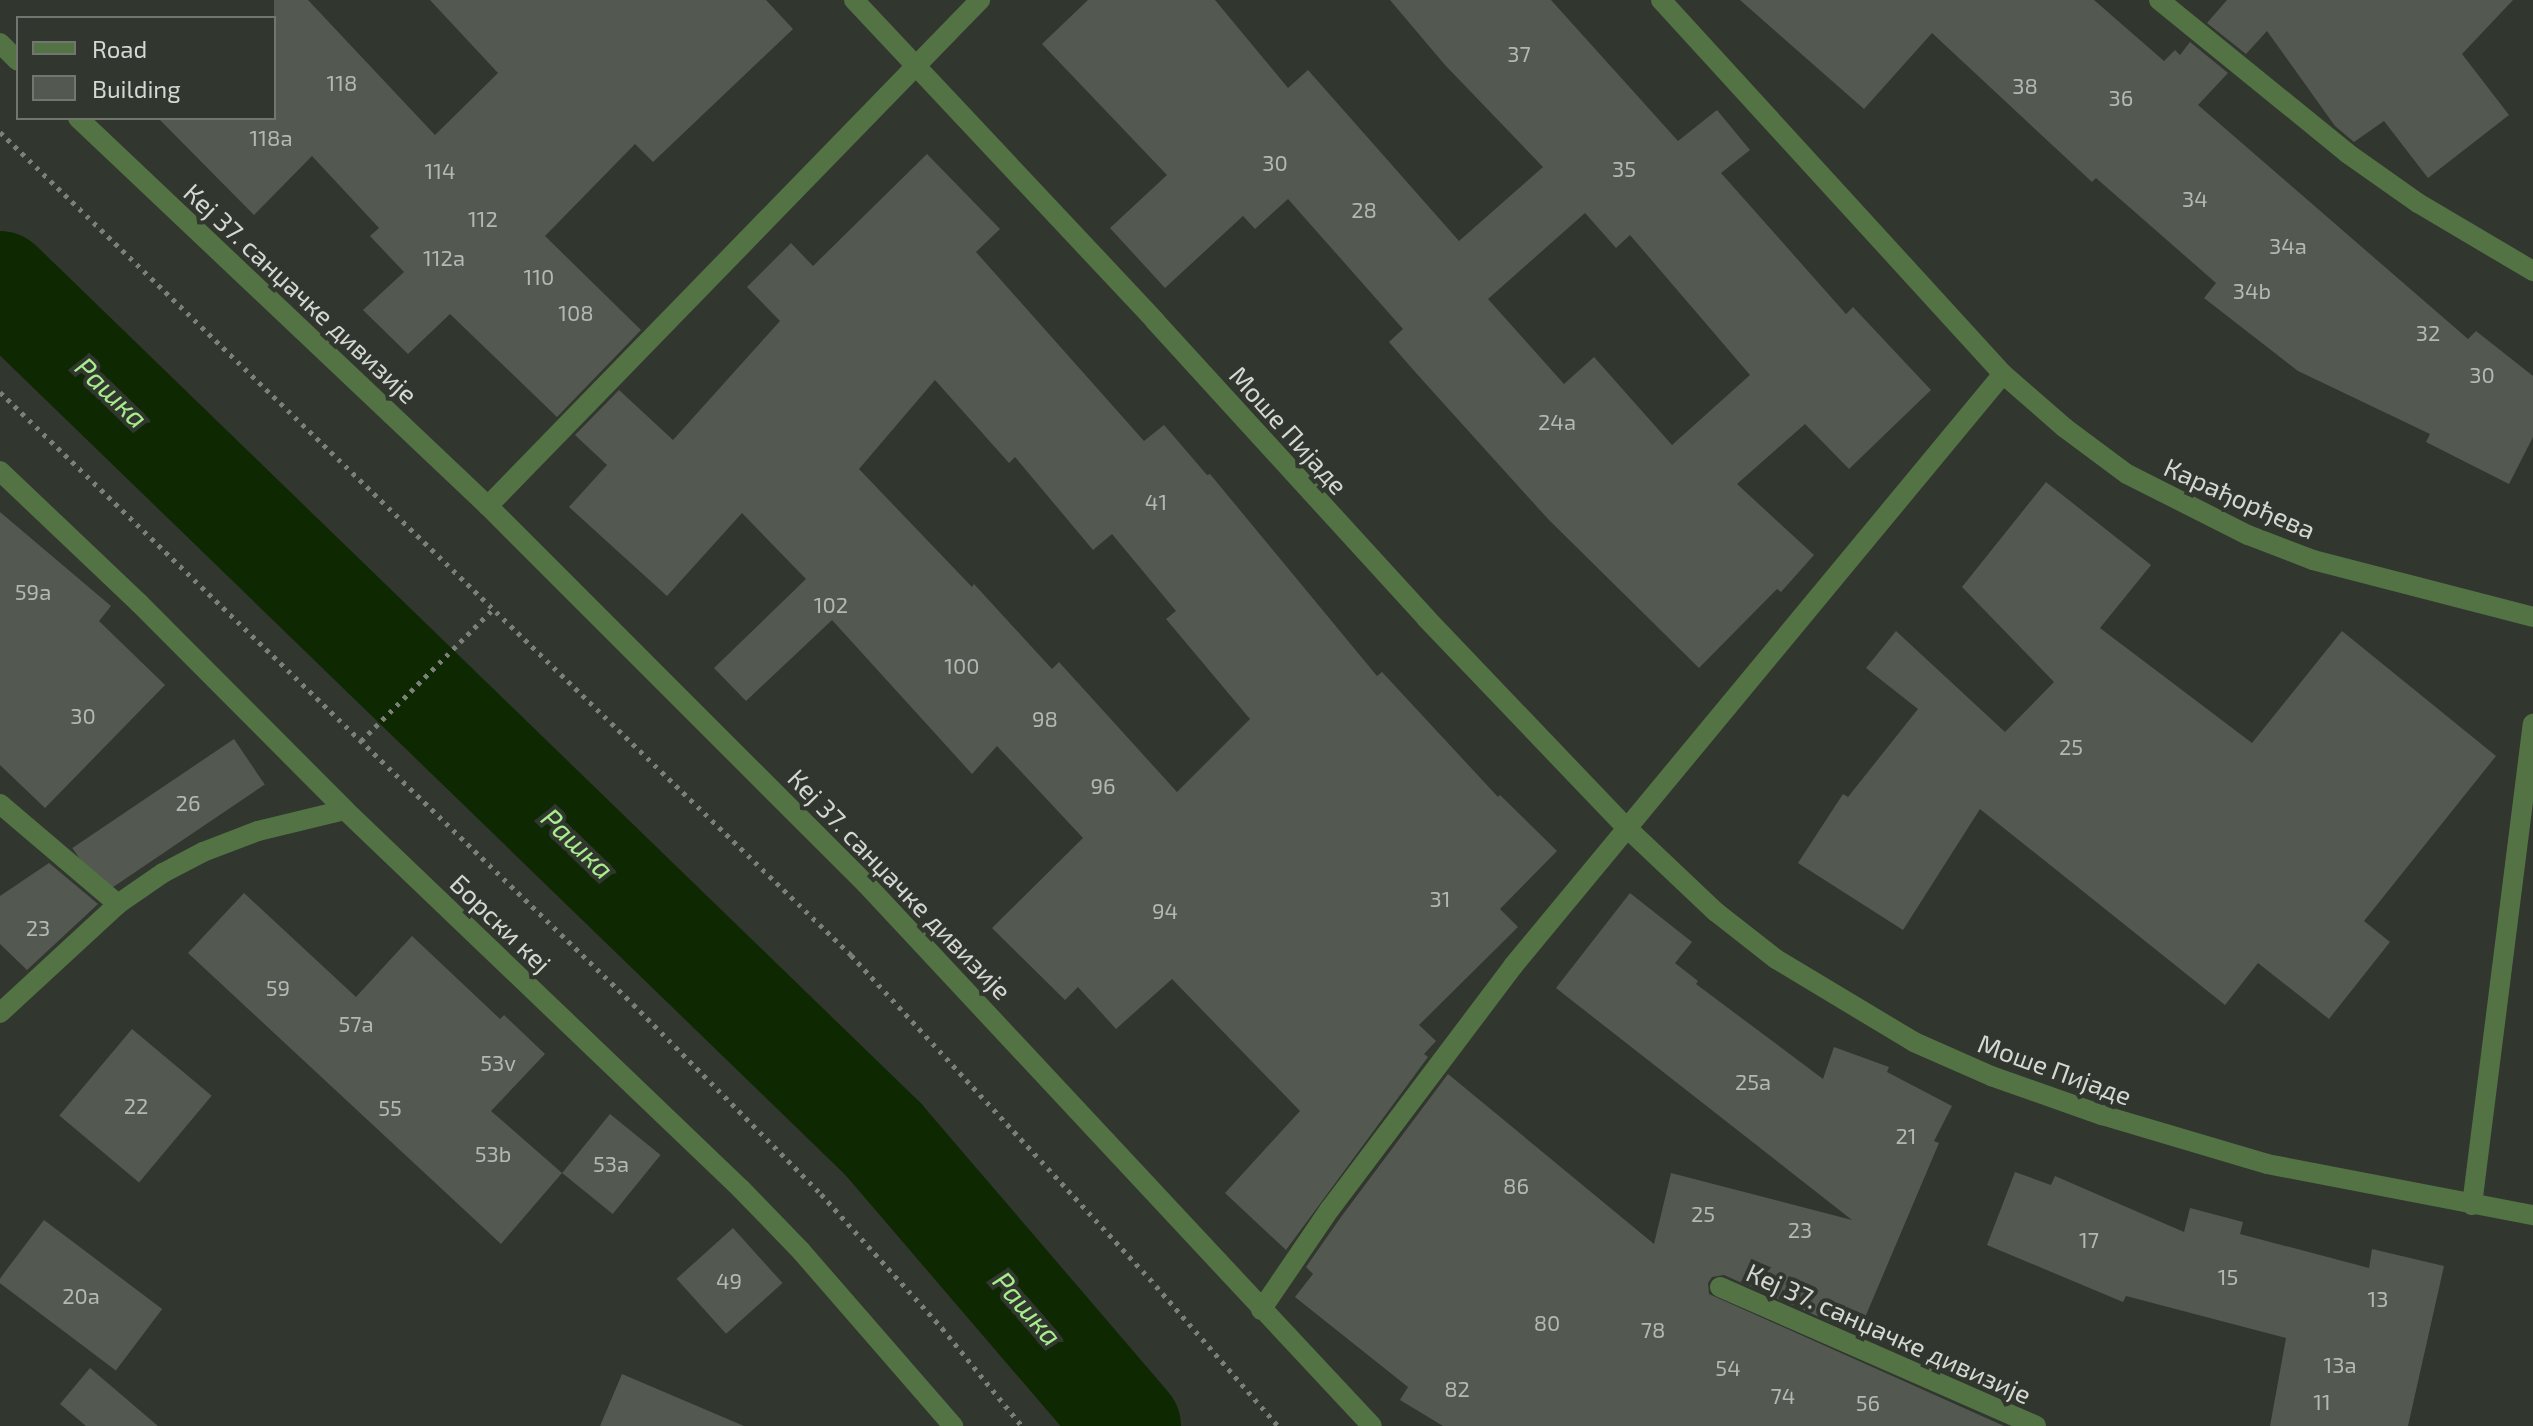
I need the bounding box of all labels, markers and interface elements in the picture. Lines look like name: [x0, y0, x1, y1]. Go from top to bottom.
legend: [16, 16, 276, 120]
text: Road: [92, 34, 147, 63]
house number: 37: [1507, 41, 1531, 67]
house number: 118: [327, 70, 357, 96]
house number: 38: [2012, 73, 2038, 99]
text: Building: [92, 74, 181, 103]
house number: 36: [2109, 85, 2133, 111]
house number: 118a: [250, 125, 292, 151]
house number: 30: [1262, 150, 1288, 176]
house number: 35: [1612, 156, 1636, 182]
house number: 114: [424, 158, 456, 184]
street label: Кеј 37. санџачке дивизије: [178, 176, 424, 410]
house number: 34: [2182, 186, 2208, 212]
house number: 28: [1351, 197, 1377, 223]
house number: 112: [468, 206, 498, 232]
house number: 34a: [2269, 233, 2307, 259]
house number: 112a: [423, 245, 465, 271]
house number: 110: [524, 264, 554, 290]
house number: 34b: [2233, 278, 2271, 304]
house number: 108: [558, 300, 594, 326]
house number: 32: [2416, 320, 2440, 346]
water label: Рашка: [69, 350, 155, 434]
street label: Моше Пијаде: [1223, 360, 1355, 500]
house number: 30: [2469, 362, 2495, 388]
house number: 24a: [1538, 409, 1576, 435]
street label: Карађорђева: [2160, 451, 2320, 545]
house number: 41: [1145, 489, 1167, 515]
house number: 59a: [15, 579, 51, 605]
house number: 102: [814, 592, 848, 618]
house number: 100: [944, 653, 980, 679]
house number: 30: [70, 703, 96, 729]
house number: 98: [1032, 706, 1058, 732]
house number: 25: [2059, 734, 2083, 760]
street label: Кеј 37. санџачке дивизије: [782, 762, 1018, 1006]
house number: 96: [1090, 773, 1116, 799]
house number: 26: [176, 790, 200, 816]
water label: Рашка: [535, 801, 621, 885]
street label: Борски кеј: [444, 867, 558, 979]
house number: 31: [1430, 886, 1450, 912]
house number: 94: [1152, 898, 1178, 924]
house number: 23: [26, 915, 50, 941]
house number: 59: [266, 975, 290, 1001]
house number: 57a: [338, 1011, 374, 1037]
street label: Моше Пијаде: [1974, 1027, 2136, 1111]
house number: 53v: [480, 1050, 516, 1076]
house number: 25a: [1735, 1069, 1771, 1095]
house number: 22: [124, 1093, 148, 1119]
house number: 55: [378, 1095, 402, 1121]
house number: 21: [1895, 1123, 1917, 1149]
house number: 53b: [475, 1141, 511, 1167]
house number: 53a: [593, 1151, 629, 1177]
house number: 86: [1503, 1173, 1529, 1199]
house number: 25: [1691, 1201, 1715, 1227]
house number: 23: [1788, 1217, 1812, 1243]
house number: 17: [2079, 1227, 2099, 1253]
street label: Кеј 37. санџачке дивизије: [1742, 1256, 2036, 1410]
water label: Рашка: [987, 1264, 1069, 1352]
house number: 15: [2218, 1264, 2238, 1290]
house number: 49: [716, 1268, 742, 1294]
house number: 20a: [62, 1283, 100, 1309]
house number: 13: [2368, 1286, 2388, 1312]
house number: 80: [1534, 1310, 1560, 1336]
house number: 78: [1641, 1317, 1665, 1343]
house number: 13a: [2323, 1352, 2357, 1378]
house number: 54: [1715, 1355, 1741, 1381]
house number: 82: [1444, 1376, 1470, 1402]
house number: 74: [1771, 1383, 1795, 1409]
house number: 11: [2313, 1389, 2331, 1415]
house number: 56: [1856, 1390, 1880, 1416]

